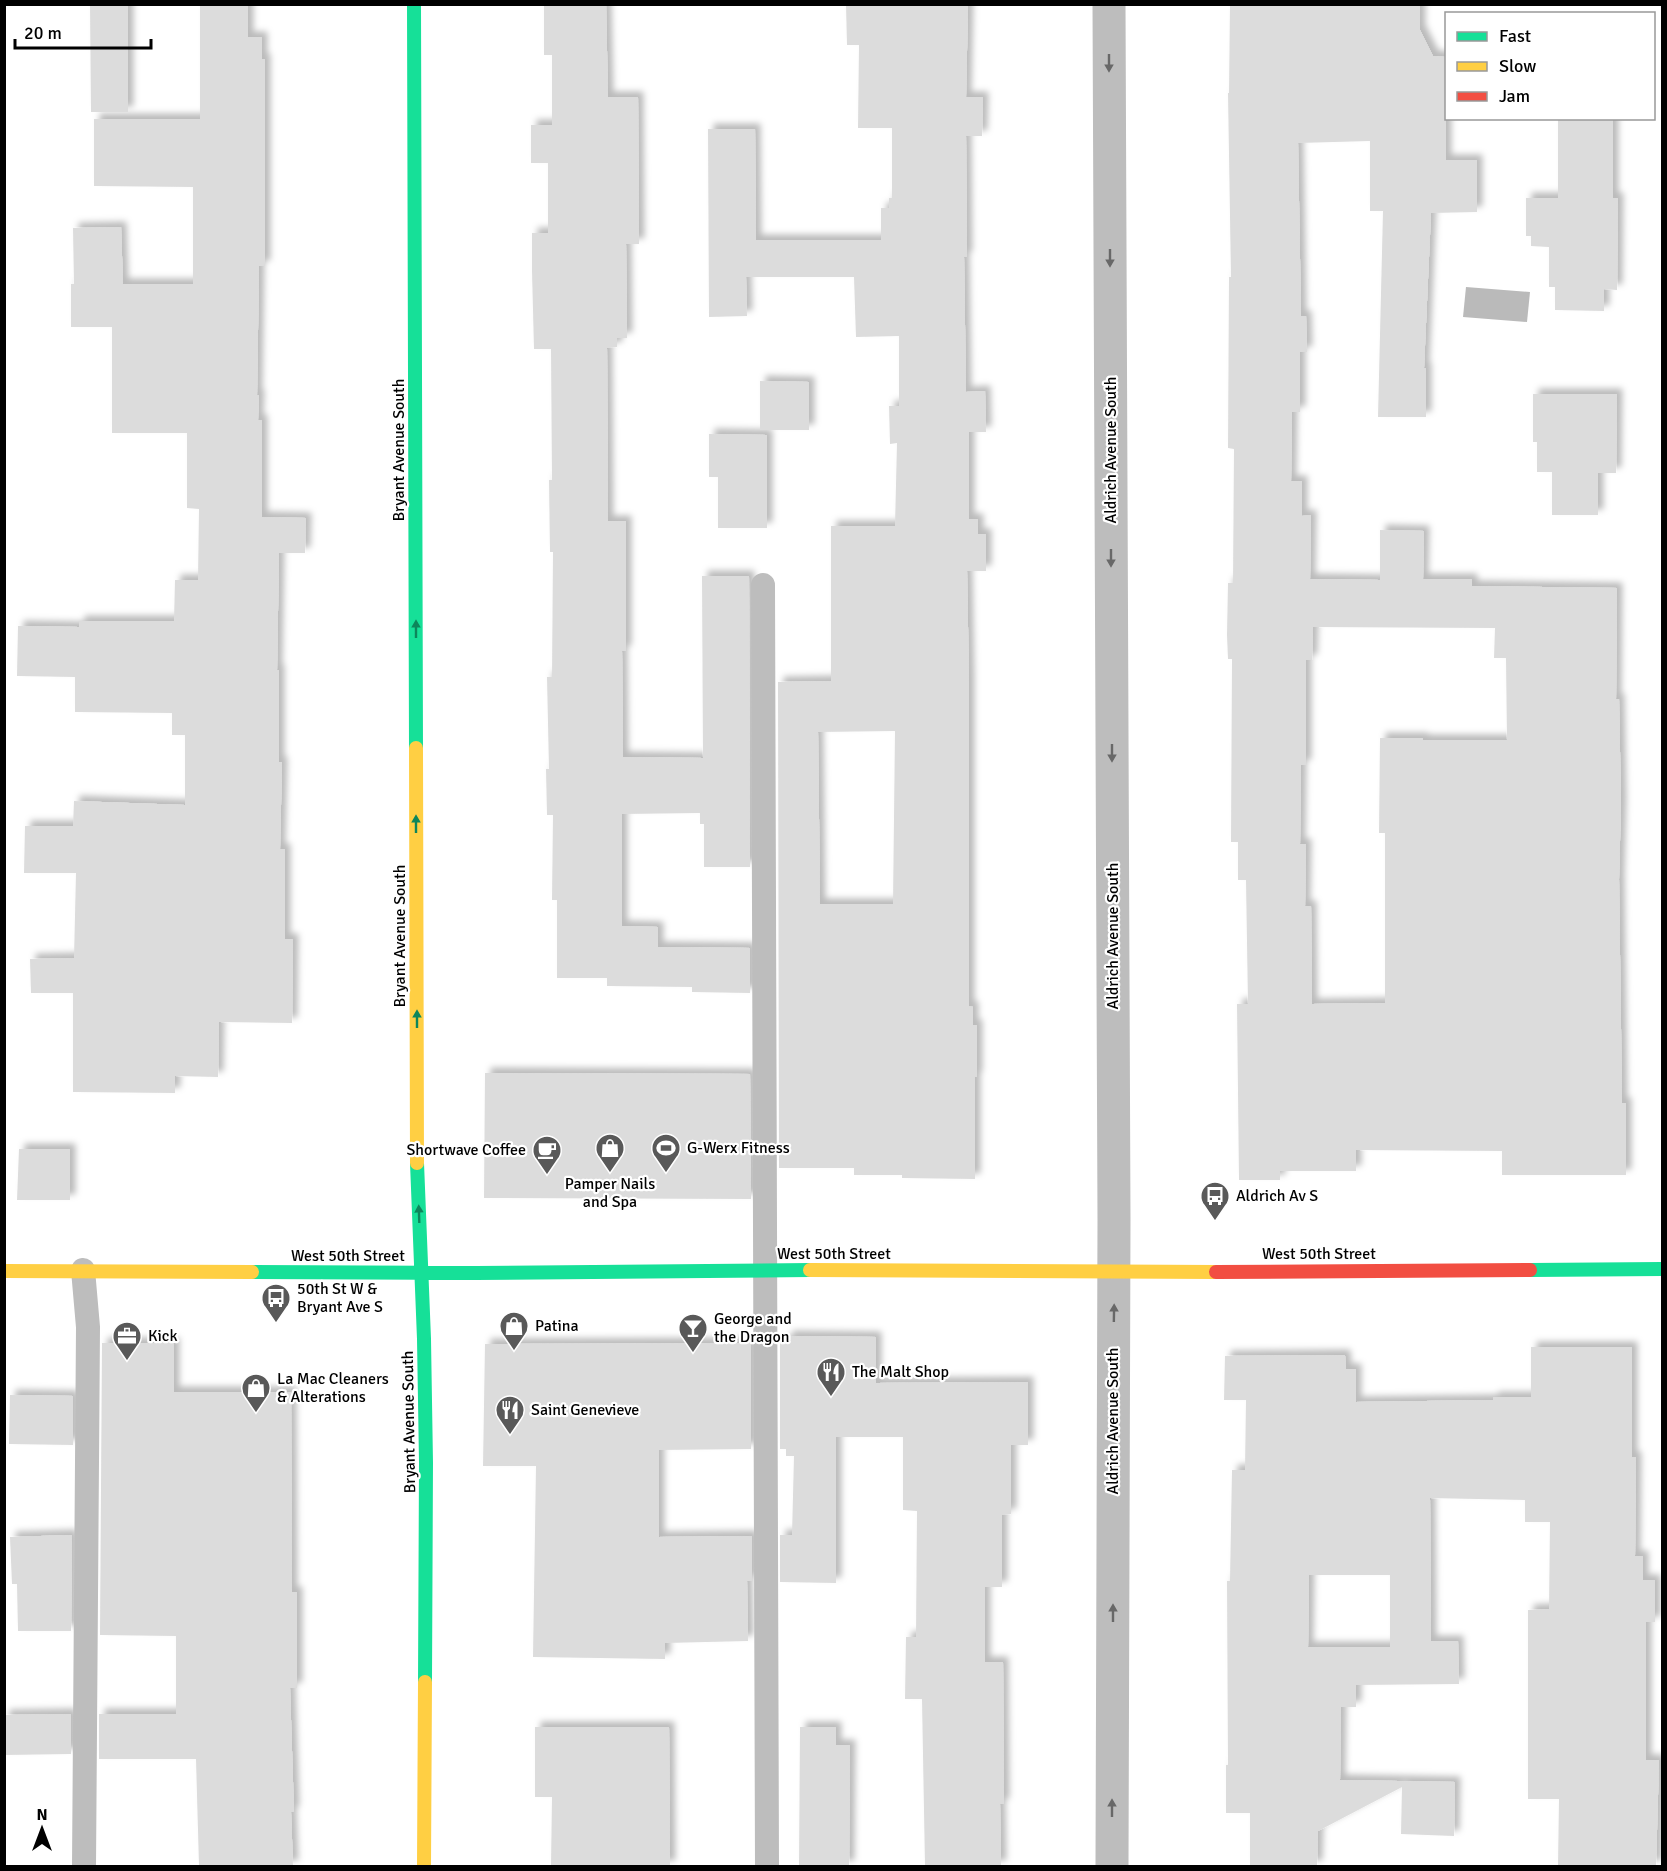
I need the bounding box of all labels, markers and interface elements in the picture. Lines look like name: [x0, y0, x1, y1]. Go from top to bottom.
scale bar: [15, 12, 152, 50]
legend: [1445, 12, 1655, 120]
text: 20 m: [24, 22, 62, 44]
text: Fast: [1499, 25, 1531, 47]
one-way arrow: [1104, 53, 1114, 72]
text: Slow: [1499, 55, 1536, 77]
text: Jam: [1499, 85, 1530, 107]
one-way arrow: [1105, 248, 1115, 267]
street label: Aldrich Avenue South: [1101, 377, 1121, 523]
street label: Bryant Avenue South: [389, 379, 409, 521]
one-way arrow: [1106, 548, 1116, 567]
one-way arrow: [411, 620, 421, 639]
one-way arrow: [1107, 743, 1117, 762]
one-way arrow: [411, 815, 421, 834]
street label: Aldrich Avenue South: [1103, 863, 1123, 1009]
street label: Bryant Avenue South: [390, 865, 410, 1007]
one-way arrow: [412, 1010, 422, 1029]
shop icon: Pamper Nails and Spa: [594, 1132, 626, 1174]
sports icon: G-Werx Fitness: [650, 1132, 682, 1174]
cafe icon: Shortwave Coffee: [531, 1134, 563, 1176]
place label: G-Werx Fitness: [687, 1138, 790, 1158]
place label: Shortwave Coffee: [406, 1140, 526, 1160]
place label: Pamper Nails and Spa: [565, 1174, 655, 1212]
bus stop icon: Aldrich Av S: [1199, 1180, 1231, 1222]
place label: Aldrich Av S: [1236, 1186, 1318, 1206]
one-way arrow: [414, 1205, 423, 1224]
street label: West 50th Street: [777, 1244, 891, 1264]
street label: West 50th Street: [1262, 1244, 1376, 1264]
street label: West 50th Street: [291, 1246, 405, 1266]
place label: 50th St W & Bryant Ave S: [297, 1279, 383, 1317]
bus stop icon: 50th St W & Bryant Ave S: [260, 1282, 292, 1324]
one-way arrow: [1109, 1304, 1119, 1323]
place label: George and the Dragon: [714, 1309, 792, 1347]
shop icon: Patina: [498, 1310, 530, 1352]
bar icon: George and the Dragon: [677, 1312, 709, 1354]
place label: Patina: [535, 1316, 579, 1336]
office icon: Kick: [111, 1320, 143, 1362]
place label: Kick: [148, 1326, 177, 1346]
street label: Aldrich Avenue South: [1103, 1348, 1123, 1494]
street label: Bryant Avenue South: [398, 1350, 420, 1494]
restaurant icon: The Malt Shop: [815, 1356, 847, 1398]
place label: The Malt Shop: [852, 1362, 949, 1382]
place label: La Mac Cleaners & Alterations: [277, 1369, 389, 1407]
shop icon: La Mac Cleaners & Alterations: [240, 1372, 272, 1414]
restaurant icon: Saint Genevieve: [494, 1394, 526, 1436]
place label: Saint Genevieve: [531, 1400, 639, 1420]
one-way arrow: [1108, 1604, 1118, 1623]
north arrow: [12, 1799, 72, 1859]
one-way arrow: [1107, 1799, 1117, 1818]
text: N: [36, 1805, 48, 1825]

